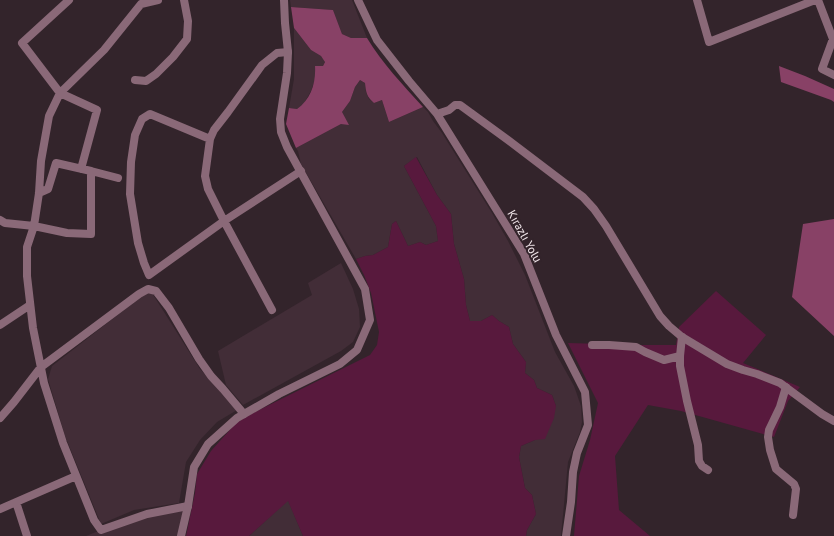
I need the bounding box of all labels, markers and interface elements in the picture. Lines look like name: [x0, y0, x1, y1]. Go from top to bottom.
street label: Kırazlı Yolu: [504, 207, 546, 265]

